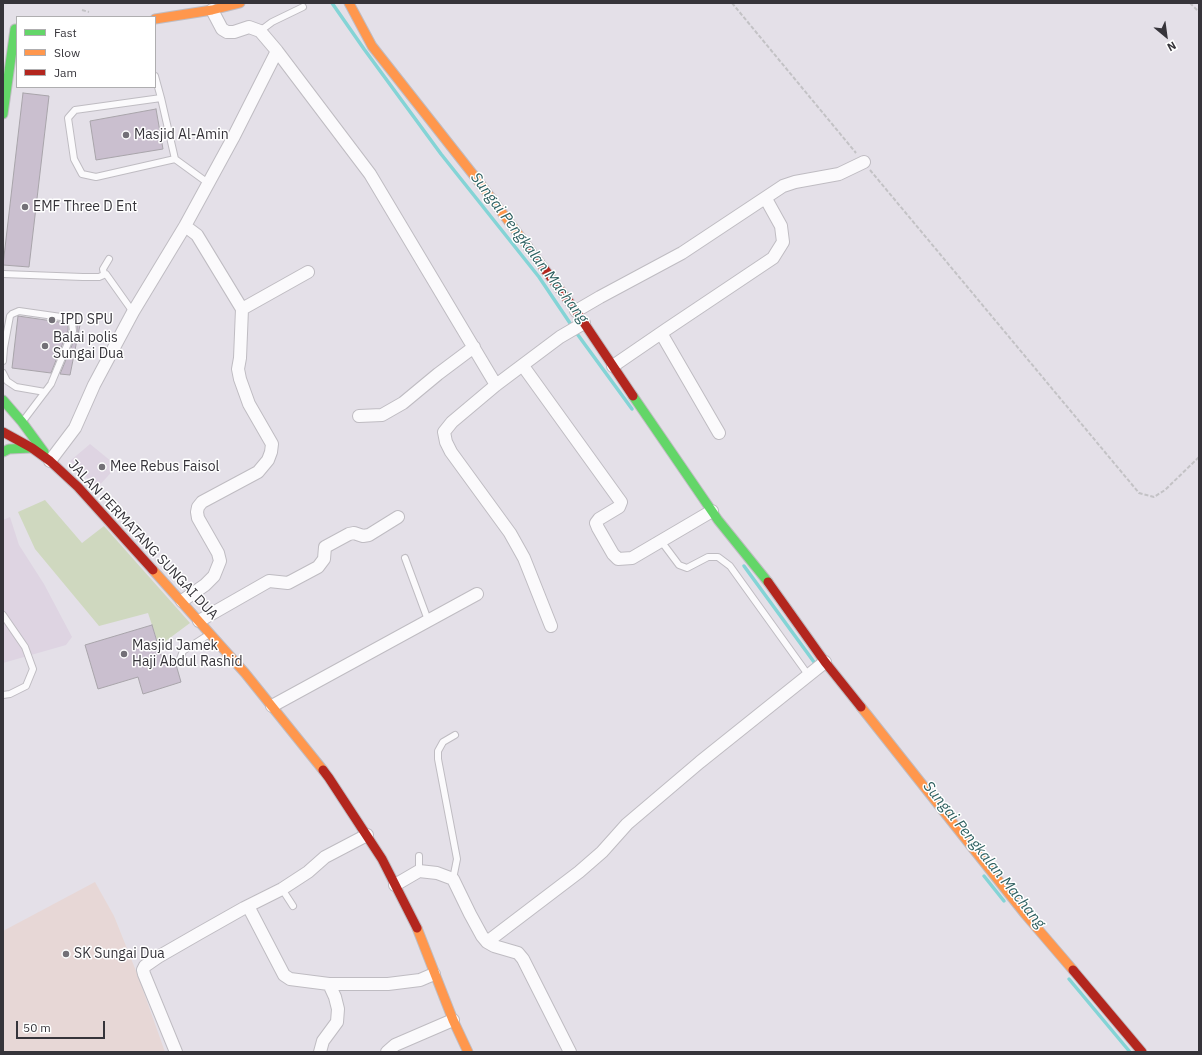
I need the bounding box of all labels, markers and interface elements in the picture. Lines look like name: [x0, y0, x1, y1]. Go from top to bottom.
legend: [16, 16, 156, 88]
north arrow: [1146, 16, 1186, 56]
text: Fast: [54, 25, 77, 40]
text: N: [1165, 38, 1179, 55]
text: Slow: [54, 45, 80, 60]
text: Jam: [54, 65, 77, 80]
place label: Masjid Al-Amin: [134, 127, 229, 143]
marker: Masjid Al-Amin: [121, 130, 131, 140]
water label: Sungai Pengkalan Machang: [466, 169, 592, 327]
place label: EMF Three D Ent: [33, 199, 137, 215]
marker: EMF Three D Ent: [20, 202, 30, 212]
place label: IPD SPU: [60, 312, 113, 328]
marker: IPD SPU: [47, 315, 57, 325]
place label: Balai polis Sungai Dua: [53, 330, 123, 362]
marker: Balai polis Sungai Dua: [40, 341, 50, 351]
street label: JALAN PERMATANG SUNGAI DUA: [64, 457, 222, 623]
place label: Mee Rebus Faisol: [110, 459, 219, 475]
marker: Mee Rebus Faisol: [97, 462, 107, 472]
place label: Masjid Jamek Haji Abdul Rashid: [132, 638, 243, 670]
marker: Masjid Jamek Haji Abdul Rashid: [119, 649, 129, 659]
water label: Sungai Pengkalan Machang: [919, 778, 1049, 932]
place label: SK Sungai Dua: [74, 946, 165, 962]
marker: SK Sungai Dua: [61, 949, 71, 959]
scale bar: [18, 1013, 107, 1039]
text: 50 m: [23, 1020, 51, 1035]

